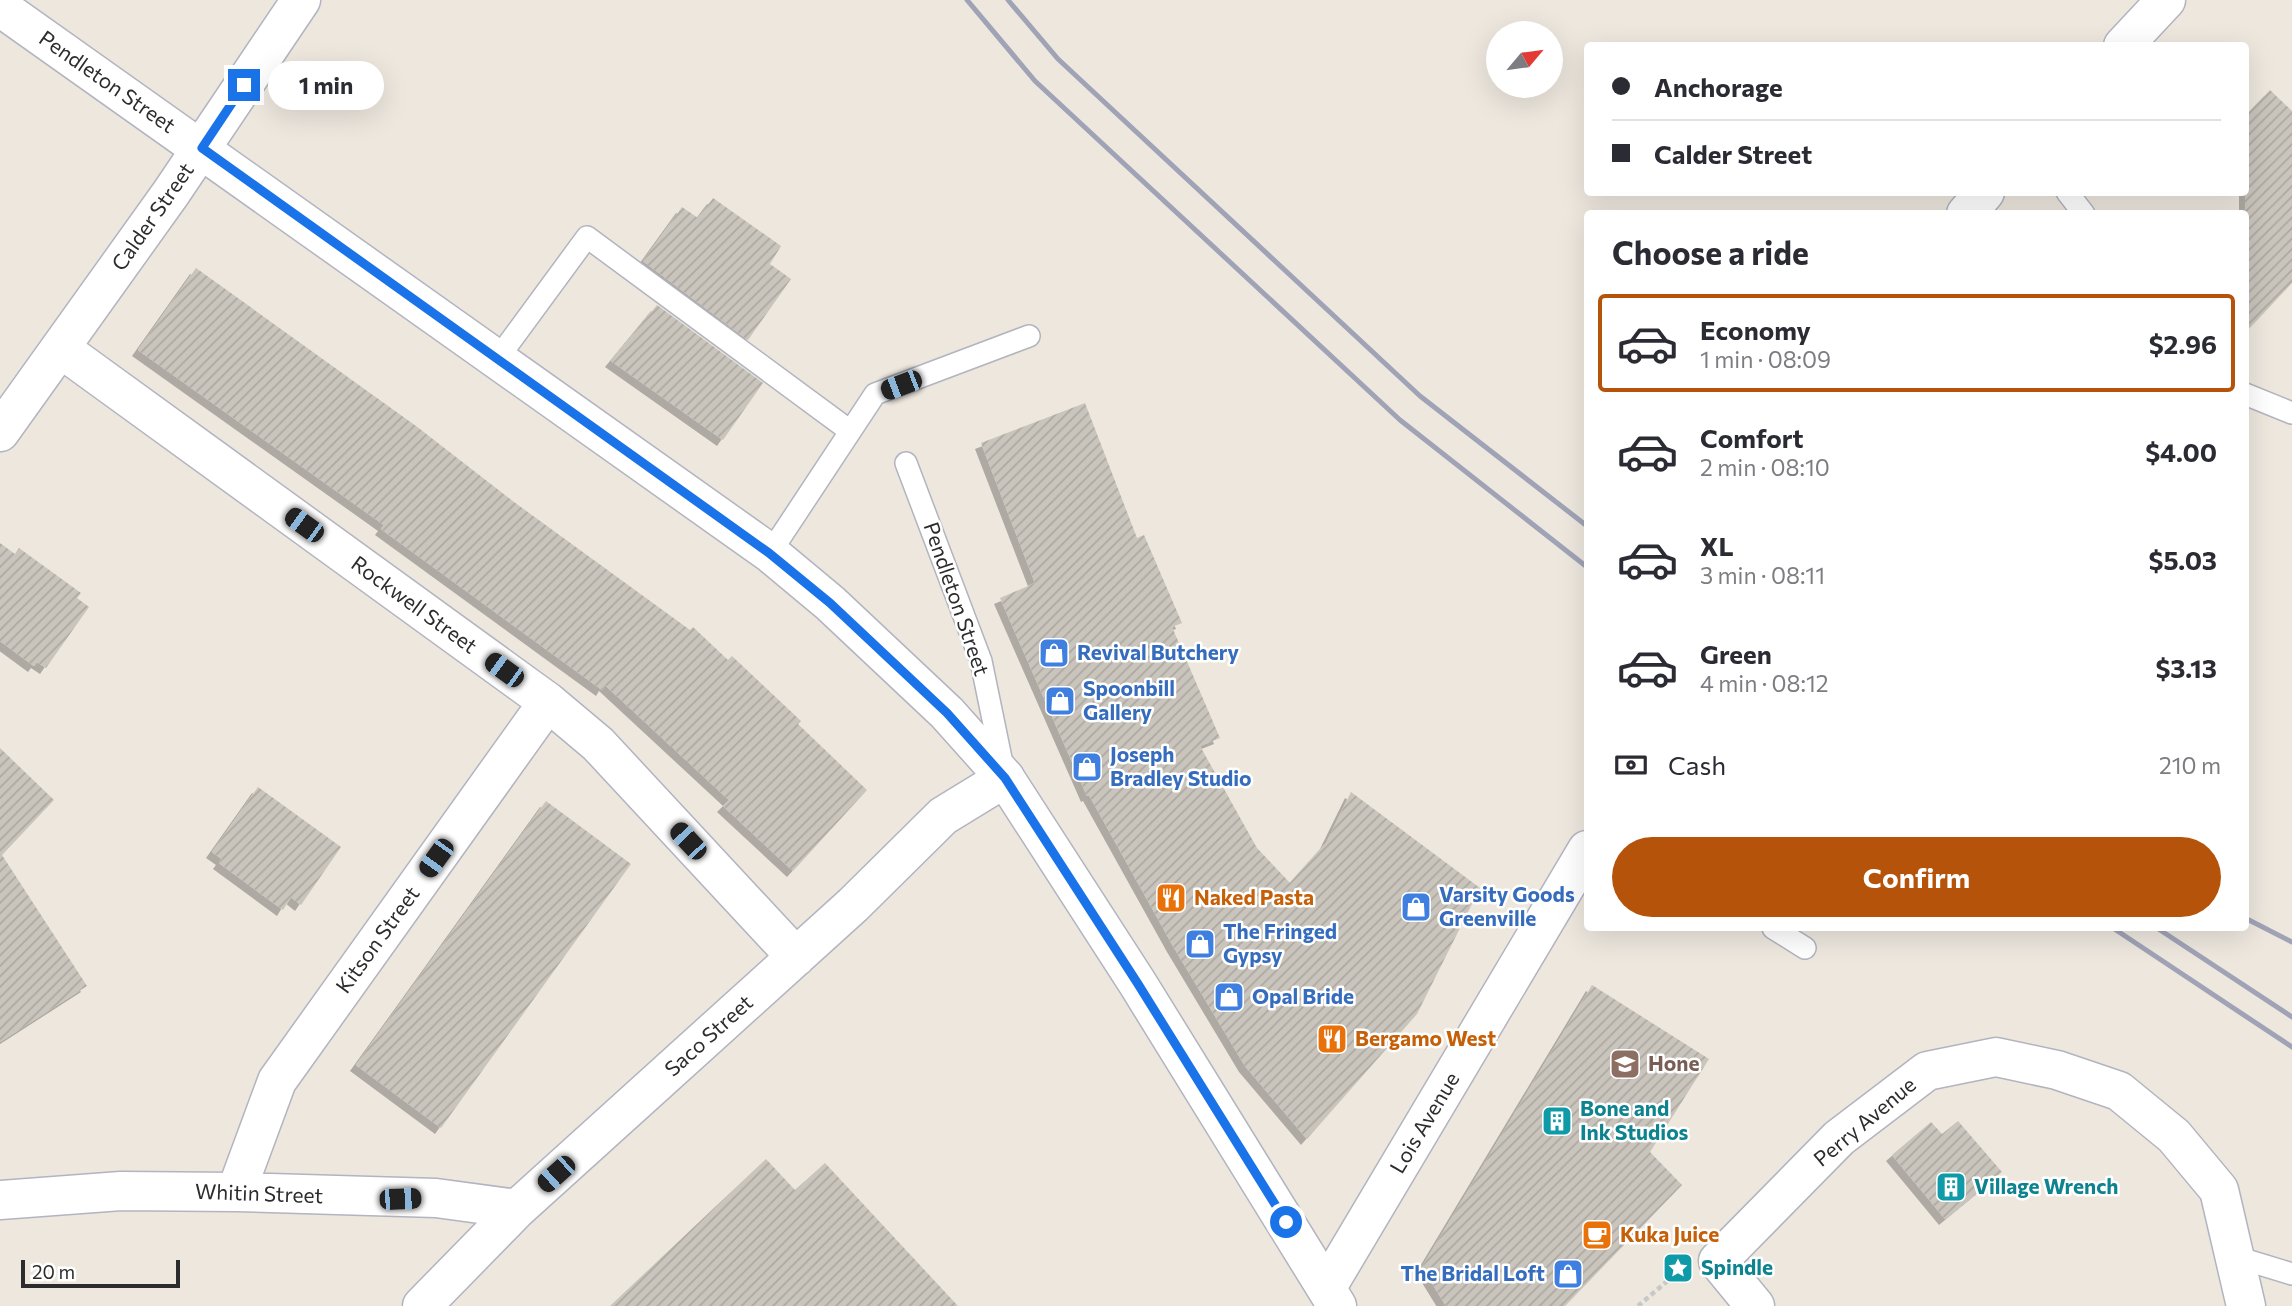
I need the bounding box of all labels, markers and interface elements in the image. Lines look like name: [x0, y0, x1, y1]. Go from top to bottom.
north arrow: [1486, 21, 1563, 98]
map controls: [1486, 21, 1563, 98]
street label: Pendleton Street: [35, 24, 181, 137]
callout: 1 min: [268, 60, 384, 110]
route end: [228, 69, 260, 101]
text: 1 min: [299, 71, 353, 99]
text: Anchorage: [1654, 71, 1783, 102]
text: Calder Street: [1654, 138, 1812, 169]
street label: Calder Street: [105, 157, 198, 275]
text: Choose a ride: [1612, 232, 1809, 272]
icon: car: [1616, 312, 1679, 375]
text: Economy: [1700, 314, 1811, 345]
text: $2.96: [2149, 328, 2217, 359]
text: 1 min · 08:09: [1700, 345, 1831, 373]
car: [878, 368, 925, 402]
icon: car: [1616, 420, 1679, 483]
text: Comfort: [1700, 422, 1803, 453]
text: $4.00: [2145, 436, 2217, 467]
text: 2 min · 08:10: [1700, 453, 1830, 481]
car: [281, 504, 328, 546]
street label: Pendleton Street: [919, 518, 995, 679]
icon: car: [1616, 528, 1679, 591]
text: XL: [1700, 530, 1734, 561]
text: $5.03: [2148, 544, 2217, 575]
street label: Rockwell Street: [347, 550, 483, 658]
text: 3 min · 08:11: [1700, 561, 1825, 589]
shop icon: Revival Butchery: [1037, 636, 1071, 670]
icon: car: [1616, 636, 1679, 699]
text: Green: [1700, 638, 1772, 669]
place label: Revival Butchery: [1077, 639, 1239, 664]
car: [481, 649, 528, 691]
text: $3.13: [2155, 652, 2217, 683]
text: 4 min · 08:12: [1700, 669, 1829, 697]
place label: Spoonbill Gallery: [1083, 675, 1175, 724]
shop icon: Spoonbill Gallery: [1043, 684, 1077, 718]
place label: Joseph Bradley Studio: [1110, 741, 1252, 790]
icon: cash: [1612, 746, 1650, 784]
text: Cash: [1668, 749, 1726, 780]
shop icon: Joseph Bradley Studio: [1070, 750, 1104, 784]
text: 210 m: [2159, 751, 2221, 779]
car: [666, 818, 711, 864]
car: [416, 835, 457, 881]
button: Confirm: [1612, 837, 2221, 917]
street label: Kitson Street: [330, 881, 424, 997]
restaurant icon: Naked Pasta: [1154, 881, 1188, 915]
place label: Varsity Goods Greenville: [1439, 881, 1575, 930]
place label: Naked Pasta: [1194, 884, 1314, 909]
shop icon: Varsity Goods Greenville: [1399, 890, 1433, 924]
place label: The Fringed Gypsy: [1223, 918, 1337, 967]
shop icon: The Fringed Gypsy: [1183, 927, 1217, 961]
shop icon: Opal Bride: [1212, 980, 1246, 1014]
place label: Opal Bride: [1252, 983, 1354, 1008]
street label: Saco Street: [659, 989, 757, 1081]
restaurant icon: Bergamo West: [1315, 1022, 1349, 1056]
place label: Bergamo West: [1355, 1025, 1496, 1050]
school or university icon: Hone: [1608, 1047, 1642, 1081]
place label: Hone: [1648, 1050, 1700, 1075]
street label: Lois Avenue: [1384, 1067, 1464, 1177]
street label: Perry Avenue: [1808, 1071, 1920, 1171]
place label: Bone and Ink Studios: [1580, 1095, 1689, 1144]
building icon: Bone and Ink Studios: [1540, 1104, 1574, 1138]
car: [534, 1152, 579, 1196]
building icon: Village Wrench: [1934, 1170, 1968, 1204]
place label: Village Wrench: [1974, 1173, 2119, 1198]
street label: Whitin Street: [195, 1178, 324, 1207]
car: [379, 1188, 422, 1210]
route start: [1270, 1206, 1302, 1238]
cafe icon: Kuka Juice: [1580, 1218, 1614, 1252]
place label: Kuka Juice: [1620, 1221, 1719, 1246]
place icon: Spindle: [1661, 1251, 1695, 1285]
place label: Spindle: [1701, 1254, 1773, 1279]
scale bar: [21, 1257, 180, 1289]
shop icon: The Bridal Loft: [1551, 1257, 1585, 1291]
text: 20 m: [32, 1260, 75, 1283]
place label: The Bridal Loft: [1401, 1260, 1545, 1285]

